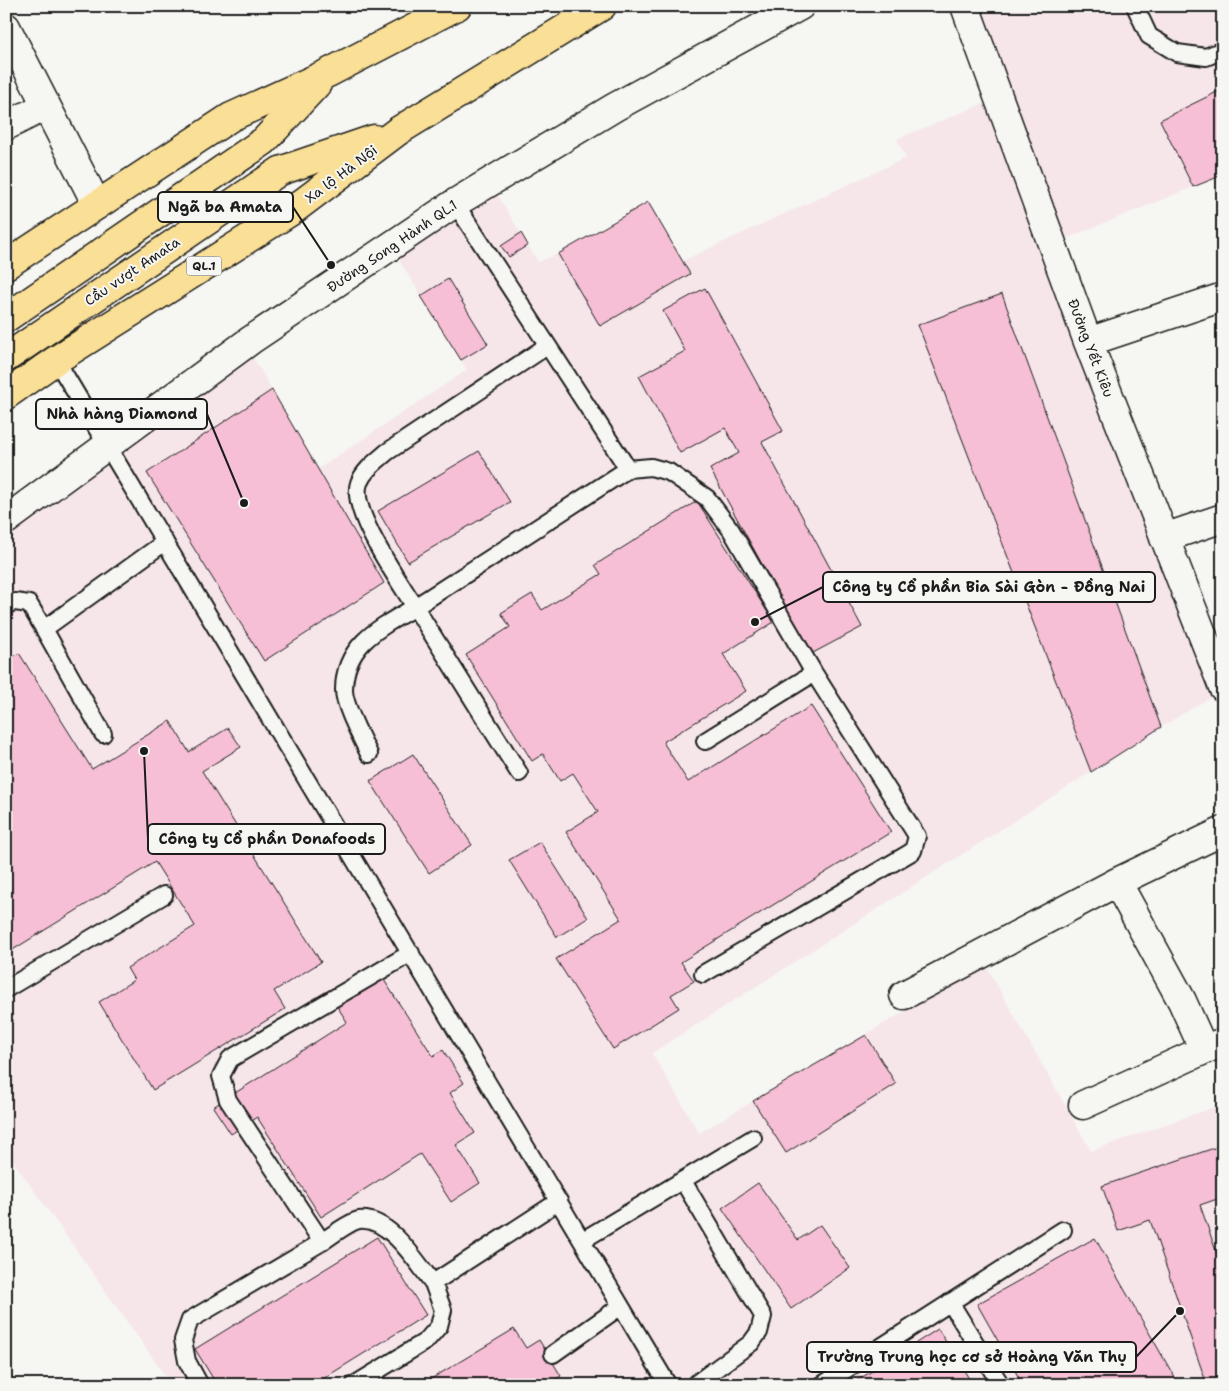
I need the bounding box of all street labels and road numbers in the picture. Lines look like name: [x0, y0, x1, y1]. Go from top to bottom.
street label: Xa lộ Hà Nội: [301, 141, 381, 207]
street label: Đường Song Hành QL.1: [323, 196, 461, 296]
street label: Cầu vượt Amata: [81, 232, 183, 310]
road number: QL.1: [186, 256, 222, 276]
street label: Đường Yết Kiêu: [1064, 296, 1118, 400]

